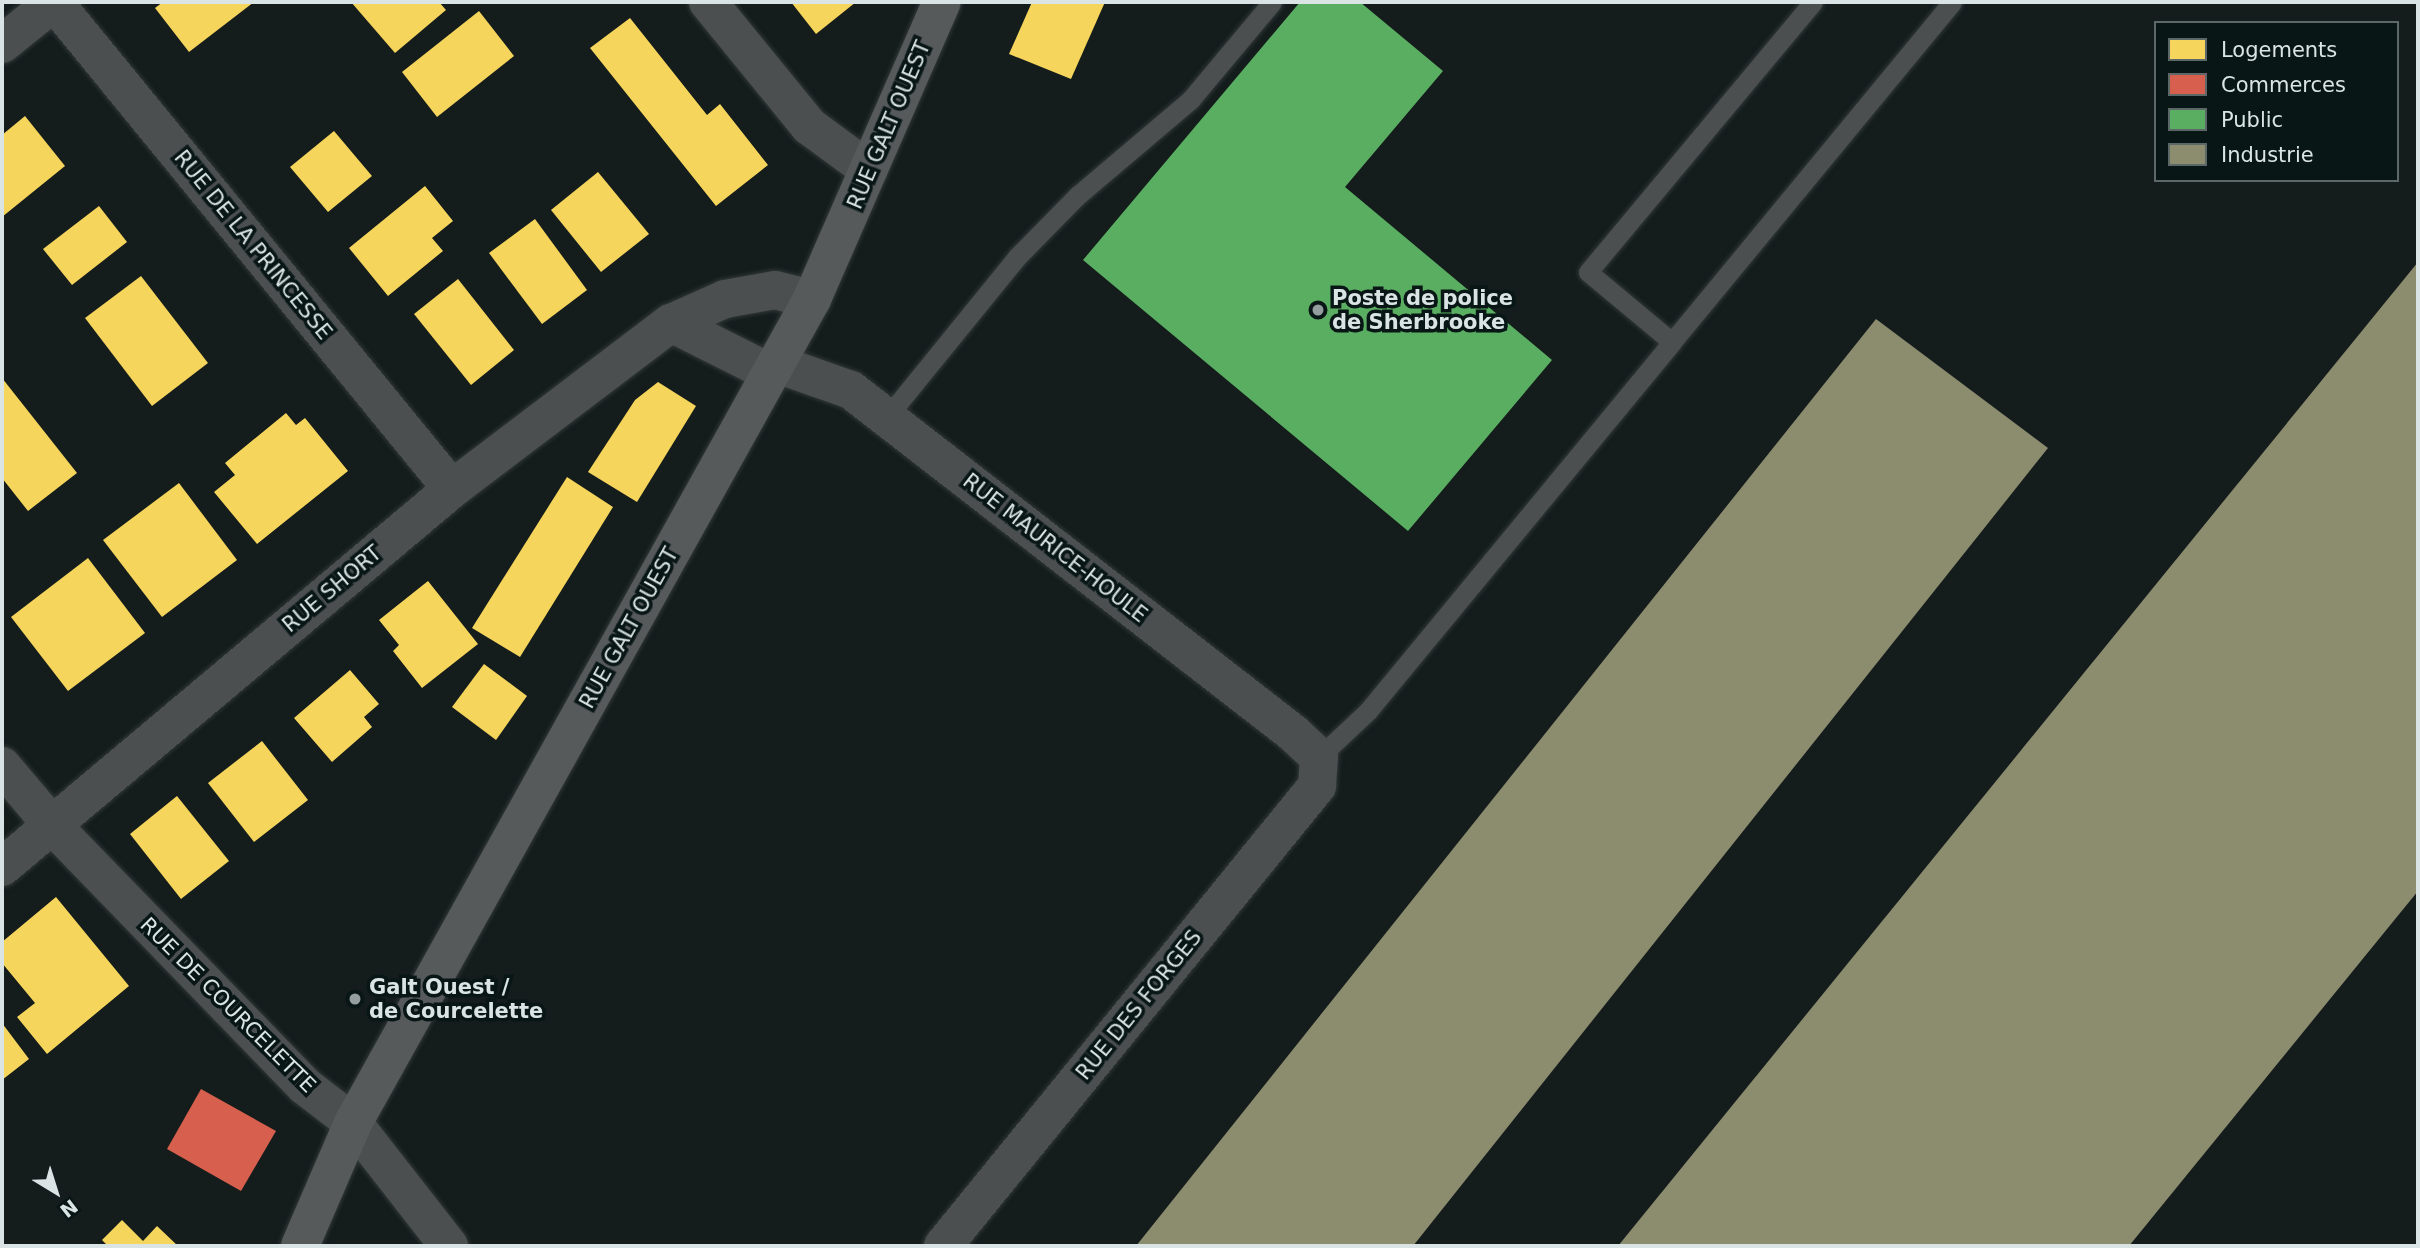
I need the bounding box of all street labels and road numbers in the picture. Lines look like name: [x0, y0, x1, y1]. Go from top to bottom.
street label: RUE GALT OUEST: [842, 37, 936, 213]
street label: RUE DE LA PRINCESSE: [169, 145, 337, 345]
street label: RUE MAURICE-HOULE: [958, 468, 1152, 628]
street label: RUE SHORT: [277, 540, 387, 638]
street label: RUE GALT OUEST: [574, 543, 684, 713]
street label: RUE DE COURCELETTE: [135, 912, 321, 1098]
street label: RUE DES FORGES: [1071, 925, 1207, 1085]

